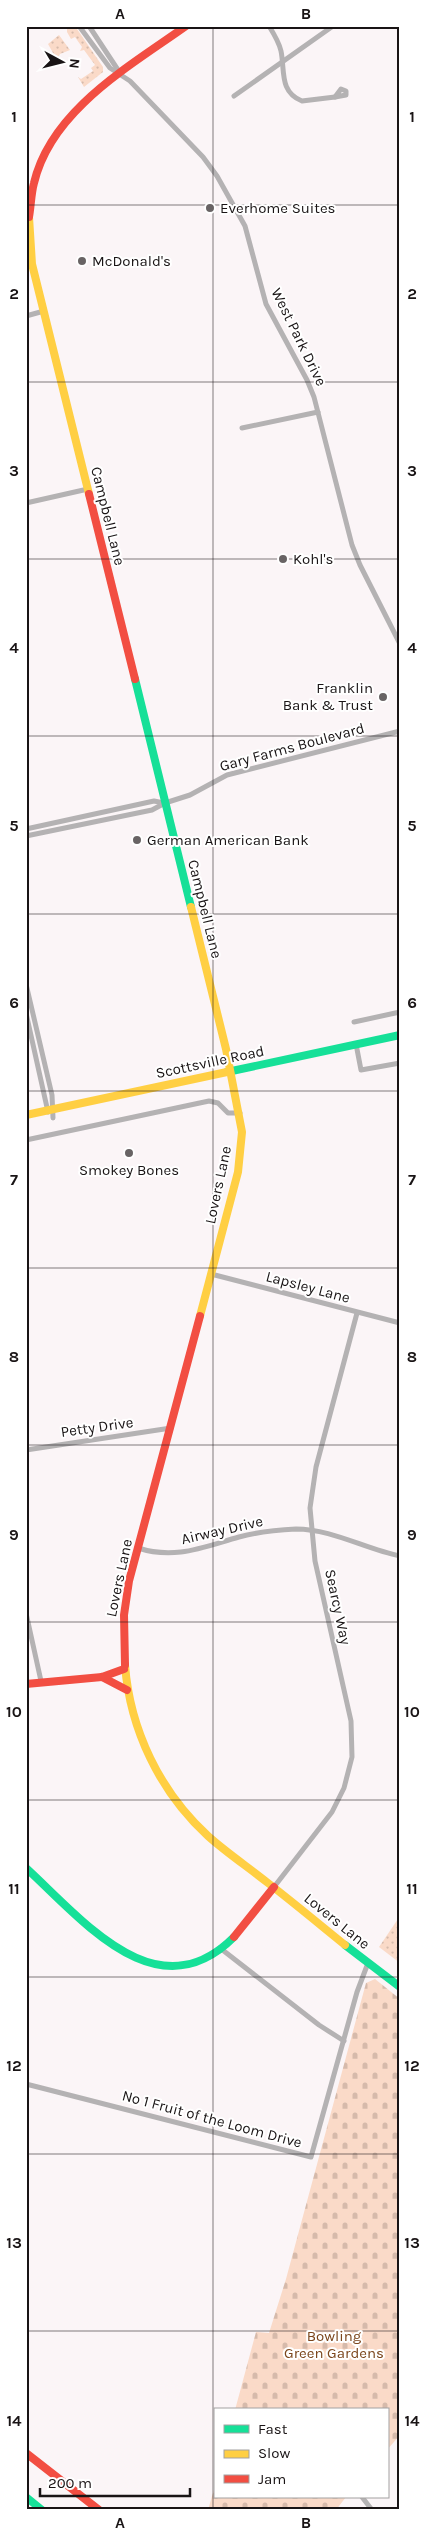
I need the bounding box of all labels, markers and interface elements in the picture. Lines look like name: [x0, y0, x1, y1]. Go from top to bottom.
text: A: [115, 4, 125, 23]
text: B: [301, 4, 311, 23]
north arrow: [38, 38, 88, 88]
text: N: [65, 58, 83, 70]
text: 1: [11, 107, 17, 126]
text: 1: [409, 107, 415, 126]
place label: Everhome Suites: [220, 199, 335, 217]
marker: Everhome Suites: [204, 202, 216, 214]
place label: McDonald's: [92, 252, 171, 270]
marker: McDonald's: [76, 255, 88, 267]
text: 2: [9, 284, 19, 303]
text: 2: [407, 284, 417, 303]
street label: West Park Drive: [268, 285, 330, 389]
text: 3: [9, 461, 19, 480]
text: 3: [407, 461, 417, 480]
street label: Campbell Lane: [87, 465, 129, 567]
place label: Kohl's: [293, 550, 333, 568]
marker: Kohl's: [277, 553, 289, 565]
text: 4: [9, 638, 19, 657]
text: 4: [407, 638, 417, 657]
place label: Franklin Bank & Trust: [283, 679, 373, 714]
marker: Franklin Bank & Trust: [377, 691, 389, 703]
street label: Gary Farms Boulevard: [218, 719, 366, 775]
text: 5: [9, 816, 19, 835]
text: 5: [407, 816, 417, 835]
place label: German American Bank: [147, 831, 309, 849]
marker: German American Bank: [131, 834, 143, 846]
street label: Campbell Lane: [184, 858, 226, 960]
text: 6: [9, 993, 19, 1012]
text: 6: [407, 993, 417, 1012]
street label: Scottsville Road: [154, 1042, 266, 1082]
street label: Lovers Lane: [201, 1144, 235, 1226]
marker: Smokey Bones: [123, 1147, 135, 1159]
place label: Smokey Bones: [79, 1161, 179, 1179]
text: 7: [10, 1170, 18, 1189]
text: 7: [408, 1170, 416, 1189]
street label: Lapsley Lane: [264, 1267, 352, 1307]
text: 8: [9, 1347, 19, 1366]
text: 8: [407, 1347, 417, 1366]
street label: Petty Drive: [60, 1413, 134, 1441]
street label: Airway Drive: [179, 1512, 265, 1548]
text: 9: [9, 1525, 19, 1544]
text: 9: [407, 1525, 417, 1544]
street label: Lovers Lane: [102, 1537, 136, 1619]
street label: Searcy Way: [321, 1568, 355, 1646]
text: 10: [6, 1702, 22, 1721]
text: 10: [404, 1702, 420, 1721]
text: 11: [8, 1879, 20, 1898]
text: 11: [406, 1879, 418, 1898]
street label: Lovers Lane: [301, 1889, 373, 1953]
text: 12: [6, 2056, 22, 2075]
text: 12: [404, 2056, 420, 2075]
street label: No 1 Fruit of the Loom Drive: [120, 2086, 304, 2152]
text: 13: [6, 2233, 22, 2252]
text: 13: [404, 2233, 420, 2252]
park label: Bowling Green Gardens: [284, 2327, 384, 2362]
legend: [214, 2408, 388, 2498]
text: 14: [6, 2411, 22, 2430]
text: 14: [404, 2411, 420, 2430]
text: Fast: [258, 2420, 288, 2438]
text: Slow: [258, 2444, 290, 2462]
scale bar: [40, 2466, 190, 2498]
text: Jam: [258, 2470, 286, 2488]
text: 200 m: [48, 2474, 92, 2492]
text: A: [115, 2513, 125, 2532]
text: B: [301, 2513, 311, 2532]

